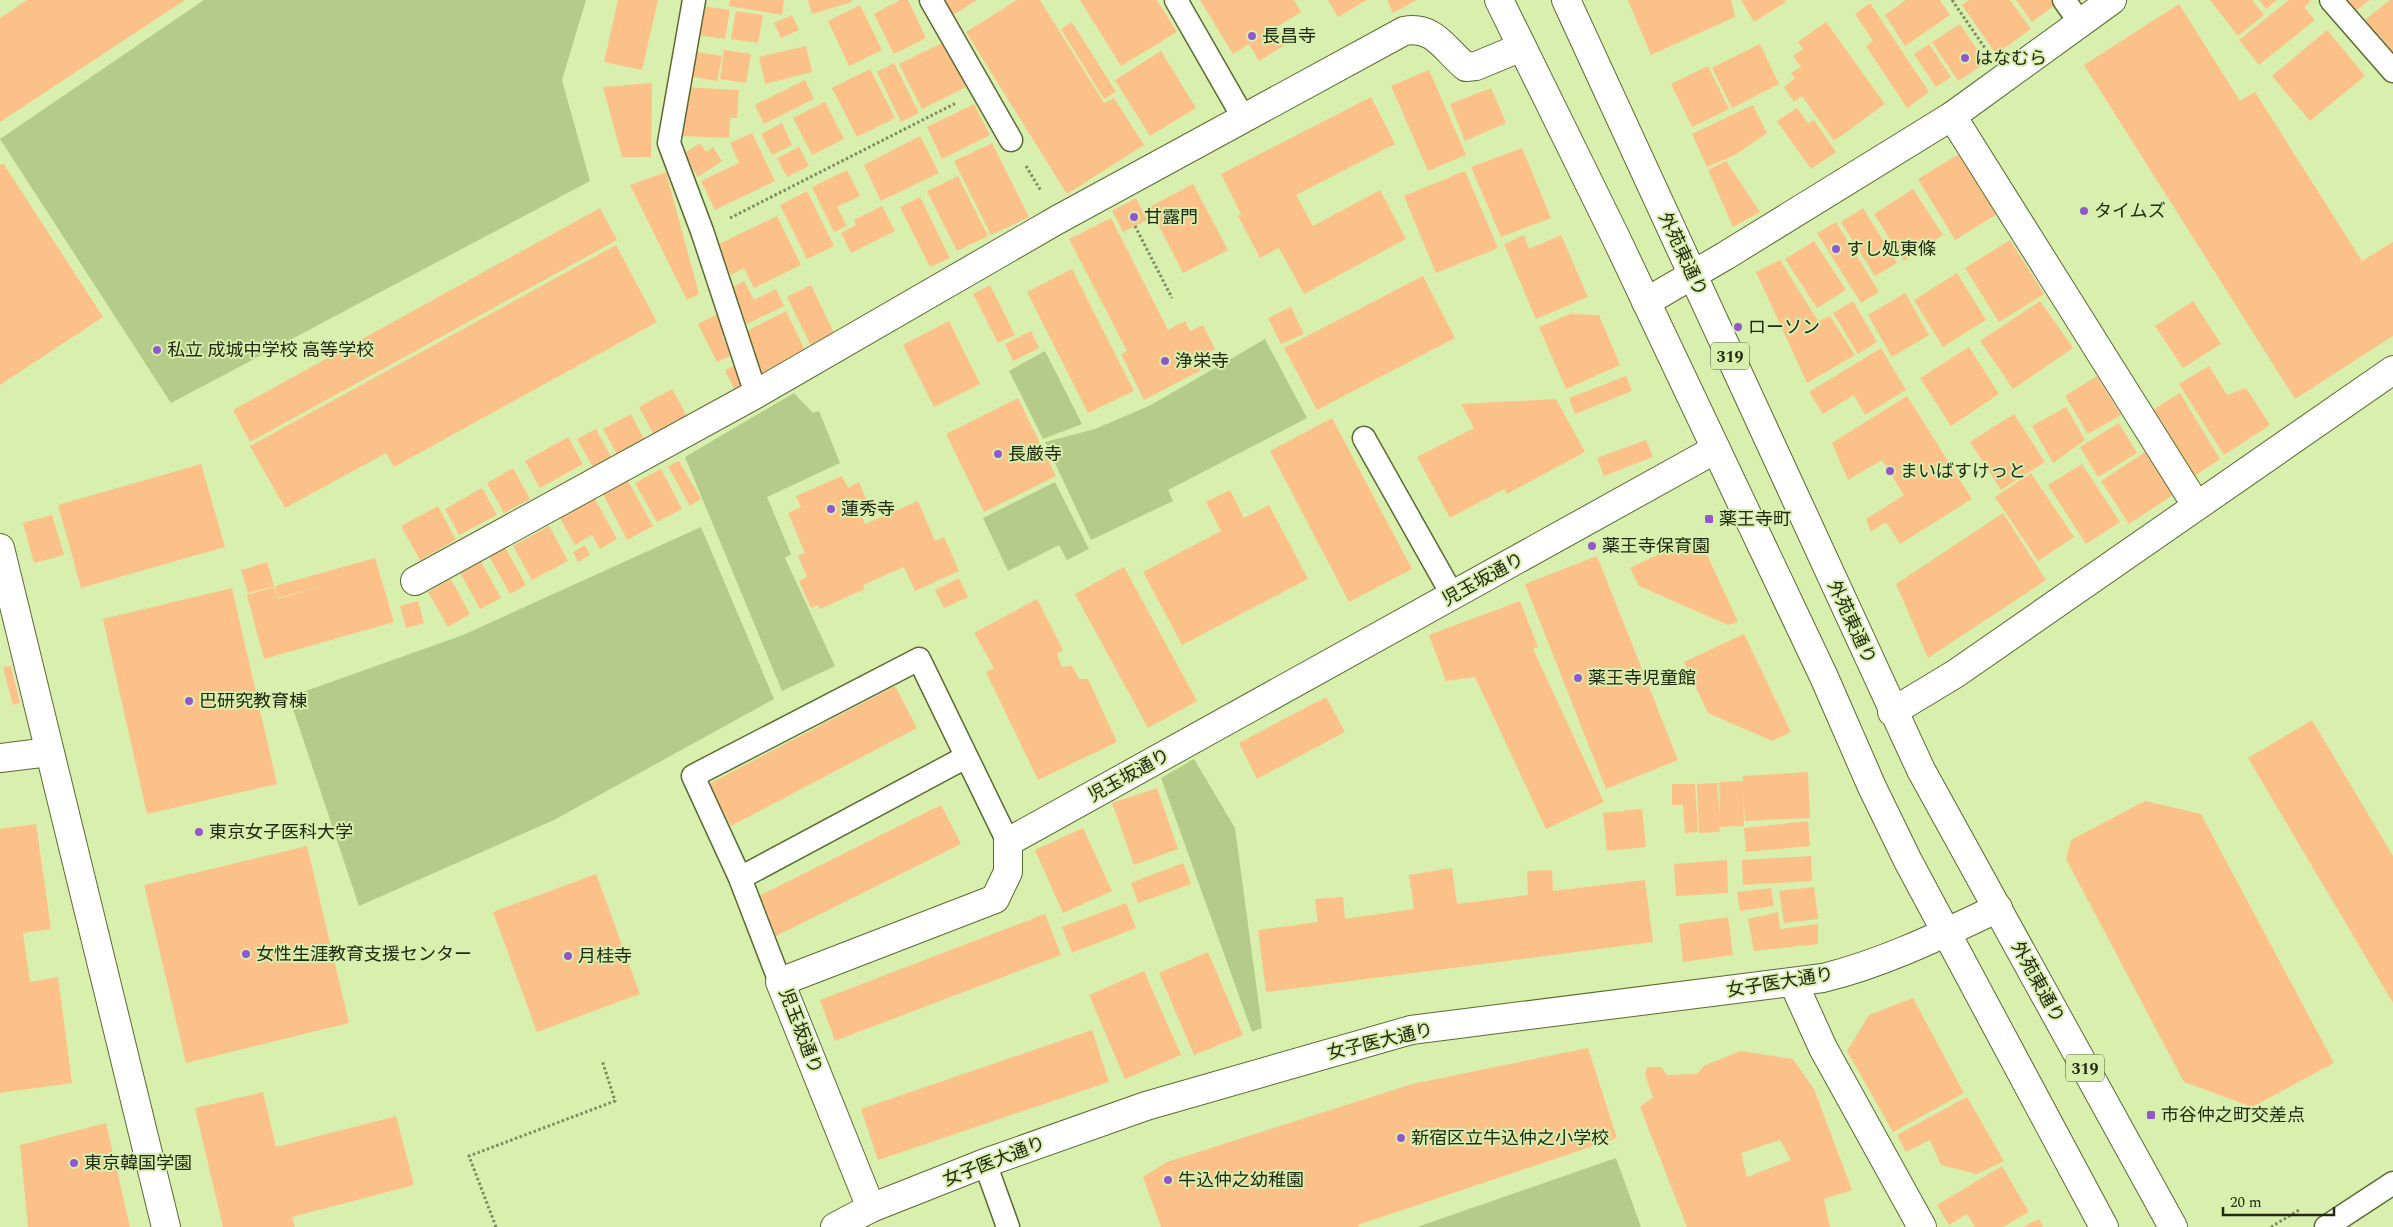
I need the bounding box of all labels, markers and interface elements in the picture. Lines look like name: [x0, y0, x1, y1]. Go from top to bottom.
place label: 長昌寺: [1262, 23, 1316, 50]
marker: 長昌寺: [1246, 30, 1258, 42]
place label: はなむら: [1975, 45, 2047, 72]
marker: はなむら: [1959, 52, 1971, 64]
place label: タイムズ: [2094, 198, 2166, 225]
place label: 甘露門: [1144, 204, 1198, 231]
marker: タイムズ: [2078, 205, 2090, 217]
street label: 外苑東通り: [1651, 208, 1714, 301]
marker: 甘露門: [1128, 211, 1140, 223]
place label: すし処東條: [1846, 236, 1936, 263]
marker: すし処東條: [1830, 243, 1842, 255]
place label: ローソン: [1748, 314, 1820, 341]
marker: ローソン: [1732, 321, 1744, 333]
place label: 私立 成城中学校 高等学校: [167, 337, 374, 364]
road number: 319: [1711, 342, 1749, 370]
marker: 私立 成城中学校 高等学校: [151, 344, 163, 356]
place label: 浄栄寺: [1175, 348, 1229, 375]
marker: 浄栄寺: [1159, 355, 1171, 367]
place label: 長厳寺: [1008, 441, 1062, 468]
marker: 長厳寺: [992, 448, 1004, 460]
place label: まいばすけっと: [1900, 458, 2026, 485]
marker: まいばすけっと: [1884, 465, 1896, 477]
place label: 蓮秀寺: [841, 496, 895, 523]
marker: 蓮秀寺: [825, 503, 837, 515]
place label: 薬王寺町: [1719, 506, 1791, 533]
marker: 薬王寺町: [1703, 513, 1715, 525]
place label: 薬王寺保育園: [1602, 533, 1710, 560]
marker: 薬王寺保育園: [1586, 540, 1598, 552]
street label: 児玉坂通り: [1437, 546, 1529, 613]
street label: 外苑東通り: [1820, 576, 1883, 669]
place label: 薬王寺児童館: [1588, 665, 1696, 692]
marker: 薬王寺児童館: [1572, 672, 1584, 684]
place label: 巴研究教育棟: [199, 688, 307, 715]
marker: 巴研究教育棟: [183, 695, 195, 707]
street label: 児玉坂通り: [1083, 742, 1175, 809]
place label: 東京女子医科大学: [209, 819, 353, 846]
marker: 東京女子医科大学: [193, 826, 205, 838]
street label: 外苑東通り: [2004, 936, 2071, 1028]
place label: 女性生涯教育支援センター: [256, 941, 472, 968]
place label: 月桂寺: [578, 943, 632, 970]
marker: 女性生涯教育支援センター: [240, 948, 252, 960]
marker: 月桂寺: [562, 950, 574, 962]
street label: 女子医大通り: [1725, 961, 1836, 1004]
street label: 児玉坂通り: [772, 984, 829, 1078]
street label: 女子医大通り: [1324, 1016, 1436, 1067]
road number: 319: [2066, 1054, 2104, 1082]
place label: 市谷仲之町交差点: [2161, 1102, 2305, 1129]
marker: 市谷仲之町交差点: [2145, 1109, 2157, 1121]
place label: 新宿区立牛込仲之小学校: [1411, 1125, 1609, 1152]
street label: 女子医大通り: [939, 1130, 1049, 1193]
marker: 新宿区立牛込仲之小学校: [1395, 1132, 1407, 1144]
place label: 東京韓国学園: [84, 1150, 192, 1177]
marker: 東京韓国学園: [68, 1157, 80, 1169]
place label: 牛込仲之幼稚園: [1178, 1167, 1304, 1194]
marker: 牛込仲之幼稚園: [1162, 1174, 1174, 1186]
scale bar: [2223, 1184, 2334, 1216]
text: 20 m: [2230, 1191, 2262, 1214]

